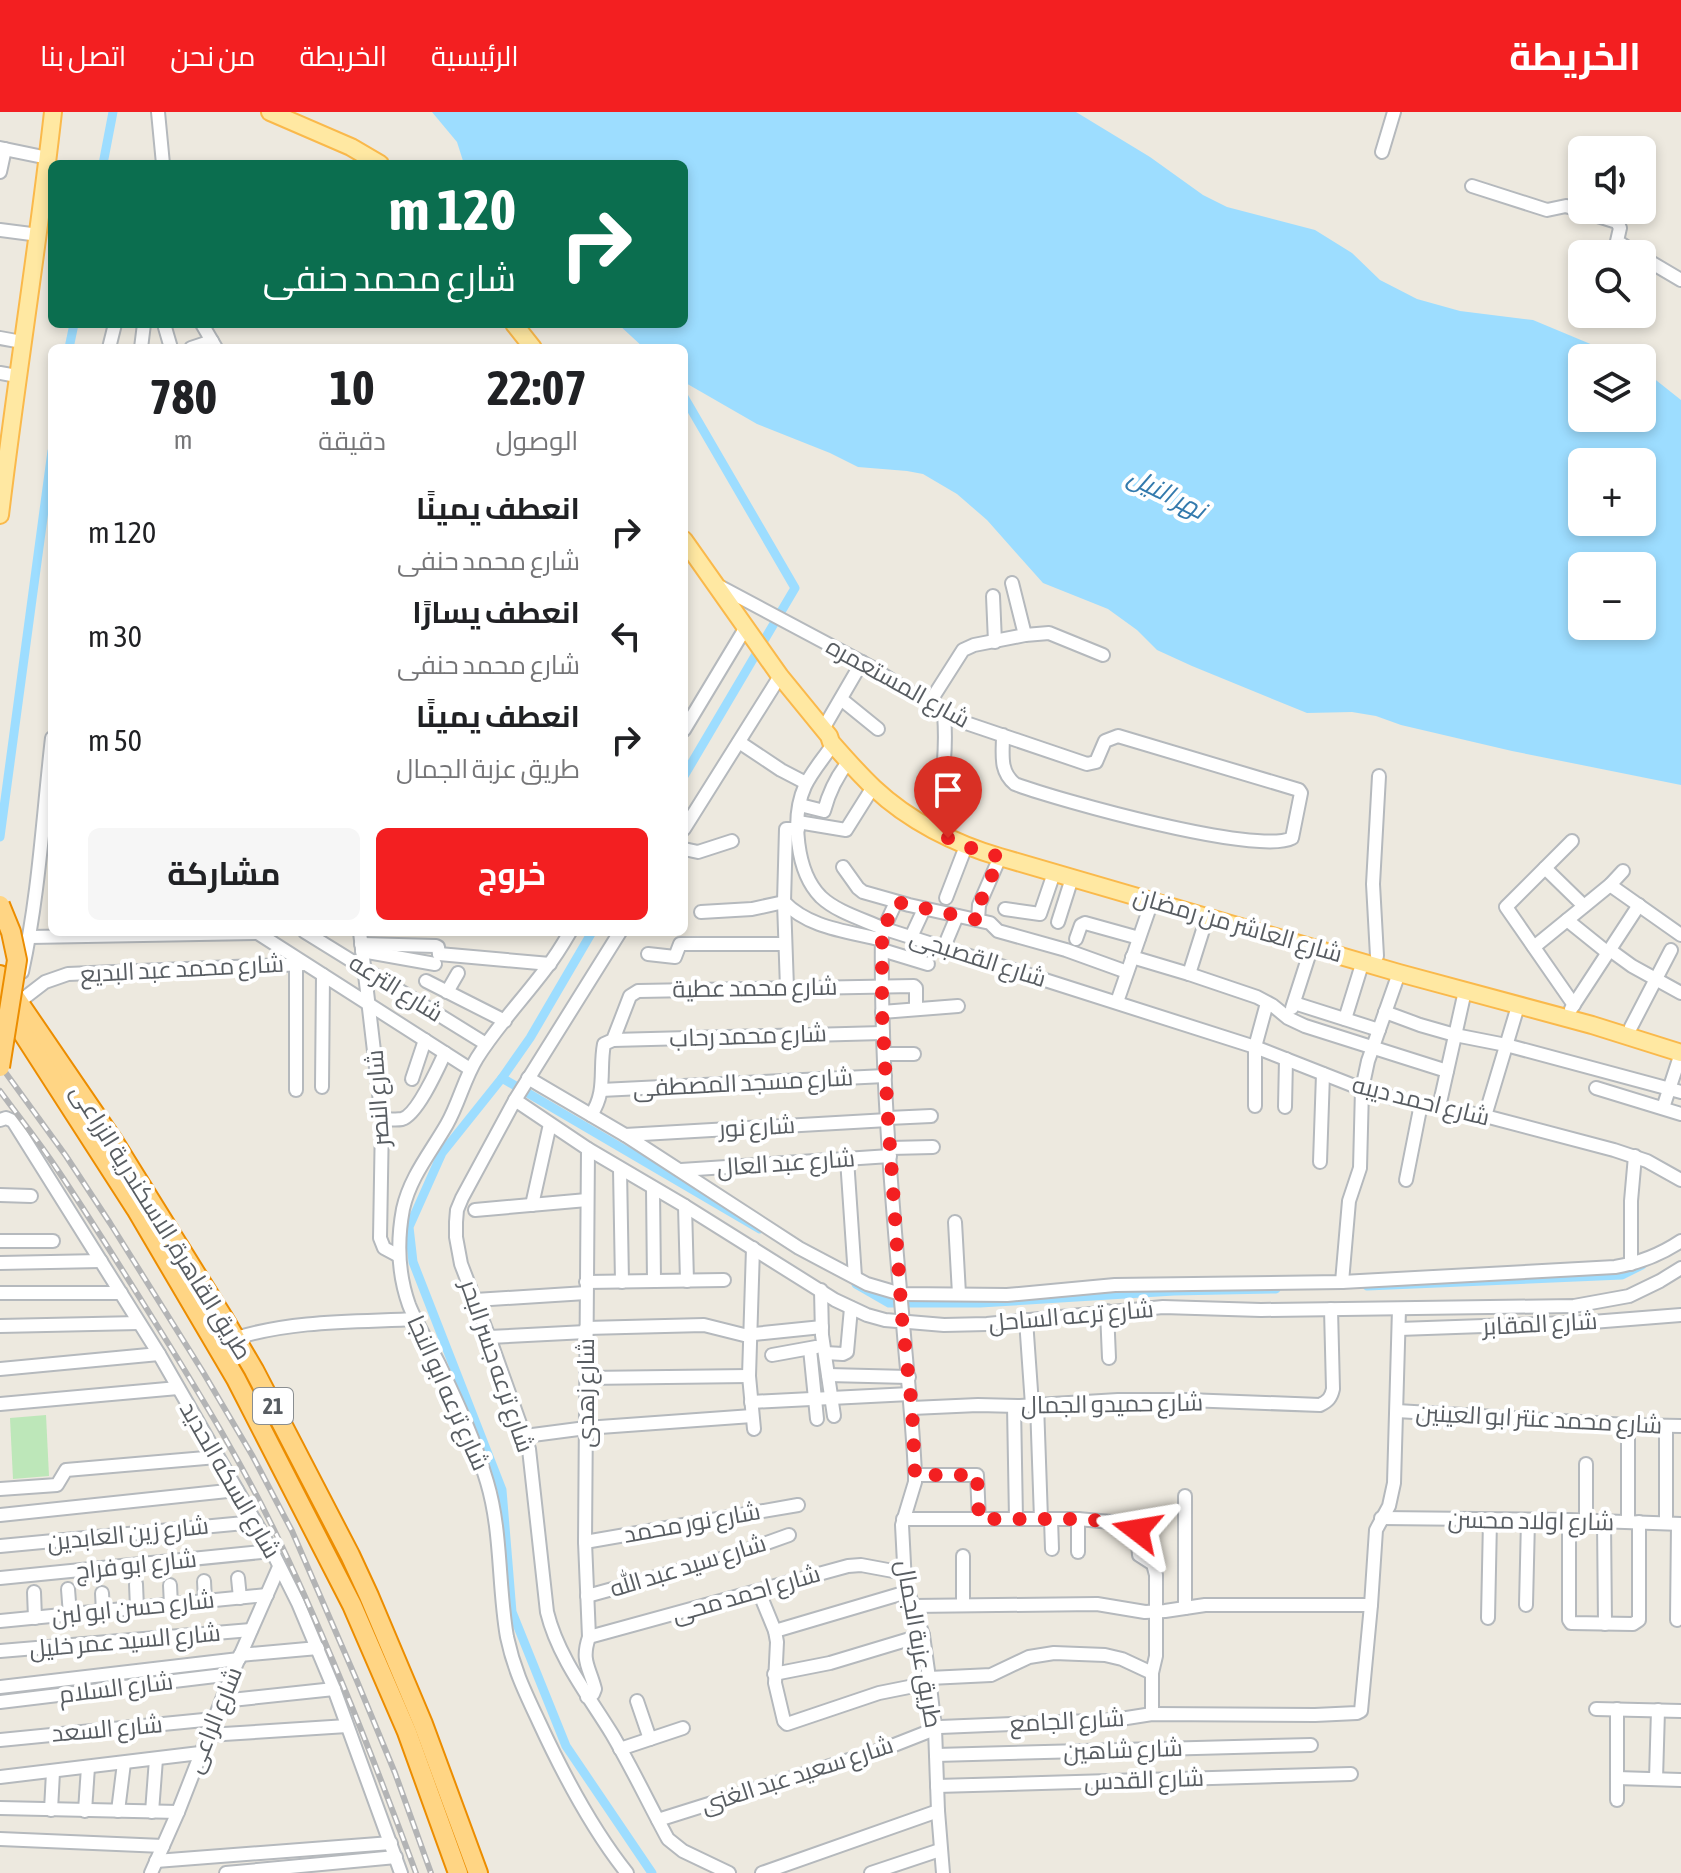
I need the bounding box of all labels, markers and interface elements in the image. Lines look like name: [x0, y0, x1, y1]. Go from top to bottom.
text: الخريطة: [1509, 35, 1641, 78]
text: اتصل بنا: [40, 40, 126, 72]
text: من نحن: [170, 40, 256, 72]
text: الخريطة: [300, 40, 387, 72]
text: الرئيسية: [431, 40, 519, 72]
map controls: [1568, 136, 1656, 640]
button: sound: [1568, 136, 1656, 224]
text: 120 m: [389, 178, 516, 242]
icon: right: [544, 192, 648, 296]
button: search: [1568, 240, 1656, 328]
text: شارع محمد حنفى: [263, 257, 516, 299]
button: layers: [1568, 344, 1656, 432]
text: 10: [329, 360, 375, 415]
text: 22:07: [487, 360, 587, 415]
text: 780: [149, 369, 217, 424]
text: m: [174, 425, 192, 455]
text: دقيقة: [318, 426, 386, 456]
text: الوصول: [495, 426, 578, 456]
button: +: [1568, 448, 1656, 536]
water label: نهر النيل: [1123, 461, 1214, 527]
text: انعطف يمينًا: [416, 491, 580, 525]
icon: right: [604, 510, 648, 554]
text: 120 m: [88, 515, 156, 549]
text: شارع محمد حنفى: [397, 546, 580, 576]
button: −: [1568, 552, 1656, 640]
text: انعطف يسارًا: [412, 595, 580, 629]
icon: left: [604, 614, 648, 658]
text: 30 m: [88, 619, 142, 653]
street label: شارع المستعمره: [821, 632, 975, 736]
text: شارع محمد حنفى: [397, 650, 580, 680]
text: انعطف يمينًا: [416, 699, 580, 733]
icon: right: [604, 718, 648, 762]
text: 50 m: [88, 723, 142, 757]
text: طريق عزبة الجمال: [396, 754, 580, 784]
pin: [914, 756, 982, 838]
icon: arrive: [926, 768, 970, 812]
button: مشاركة: [88, 828, 360, 920]
button: خروج: [376, 828, 648, 920]
street label: شارع العاشر من رمضان: [1130, 882, 1346, 970]
street label: شارع القصبجى: [906, 923, 1050, 995]
street label: شارع الترعه: [343, 948, 448, 1029]
street label: شارع محمد عبد البديع: [79, 950, 285, 990]
street label: شارع محمد عطية: [672, 973, 838, 1005]
street label: شارع محمد رحاب: [669, 1019, 827, 1055]
street label: شارع النصر: [361, 1049, 397, 1149]
street label: شارع مسجد المصطفى: [632, 1063, 854, 1105]
street label: شارع احمد ديبه: [1349, 1070, 1493, 1134]
street label: طريق القاهرة, الاسكندرية الزراعى: [64, 1079, 257, 1365]
street label: شارع نور: [716, 1111, 796, 1145]
street label: شارع عبد العال: [716, 1144, 856, 1184]
street label: شارع ترعه جسر البحر: [452, 1274, 540, 1457]
street label: شارع ترعه الساحل: [987, 1295, 1155, 1339]
street label: شارع المقابر: [1480, 1307, 1598, 1343]
street label: شارع ترعه ابو النجا: [400, 1311, 495, 1476]
street label: شارع زهدى: [572, 1338, 602, 1448]
road number: 21: [253, 1388, 293, 1424]
street label: شارع حميدو الجمال: [1021, 1388, 1203, 1422]
street label: شارع السكه الحديد: [172, 1397, 286, 1564]
street label: شارع محمد عنتر ابو العينين: [1415, 1399, 1663, 1441]
position arrow: [1095, 1488, 1179, 1572]
street label: شارع نور محمد: [621, 1497, 763, 1551]
street label: شارع اولاد محسن: [1447, 1506, 1614, 1538]
street label: شارع زين العابدين: [46, 1512, 210, 1558]
street label: شارع سيد عبد الله: [606, 1527, 770, 1605]
street label: شارع ابو فراج: [74, 1545, 198, 1587]
street label: طريق عزبة الجمال: [889, 1558, 948, 1730]
street label: شارع احمد محى: [669, 1559, 824, 1630]
street label: شارع حسن ابو لبن: [50, 1586, 216, 1632]
street label: شارع السيد عمر خليل: [28, 1619, 222, 1665]
street label: شارع الراعى: [180, 1663, 250, 1778]
street label: شارع السلام: [57, 1667, 175, 1711]
street label: شارع الجامع: [1009, 1704, 1125, 1740]
street label: شارع السعد: [50, 1710, 164, 1750]
street label: شارع سعيد عبد الغنى: [697, 1731, 897, 1821]
street label: شارع شاهين: [1063, 1734, 1183, 1768]
street label: شارع القدس: [1084, 1764, 1205, 1798]

